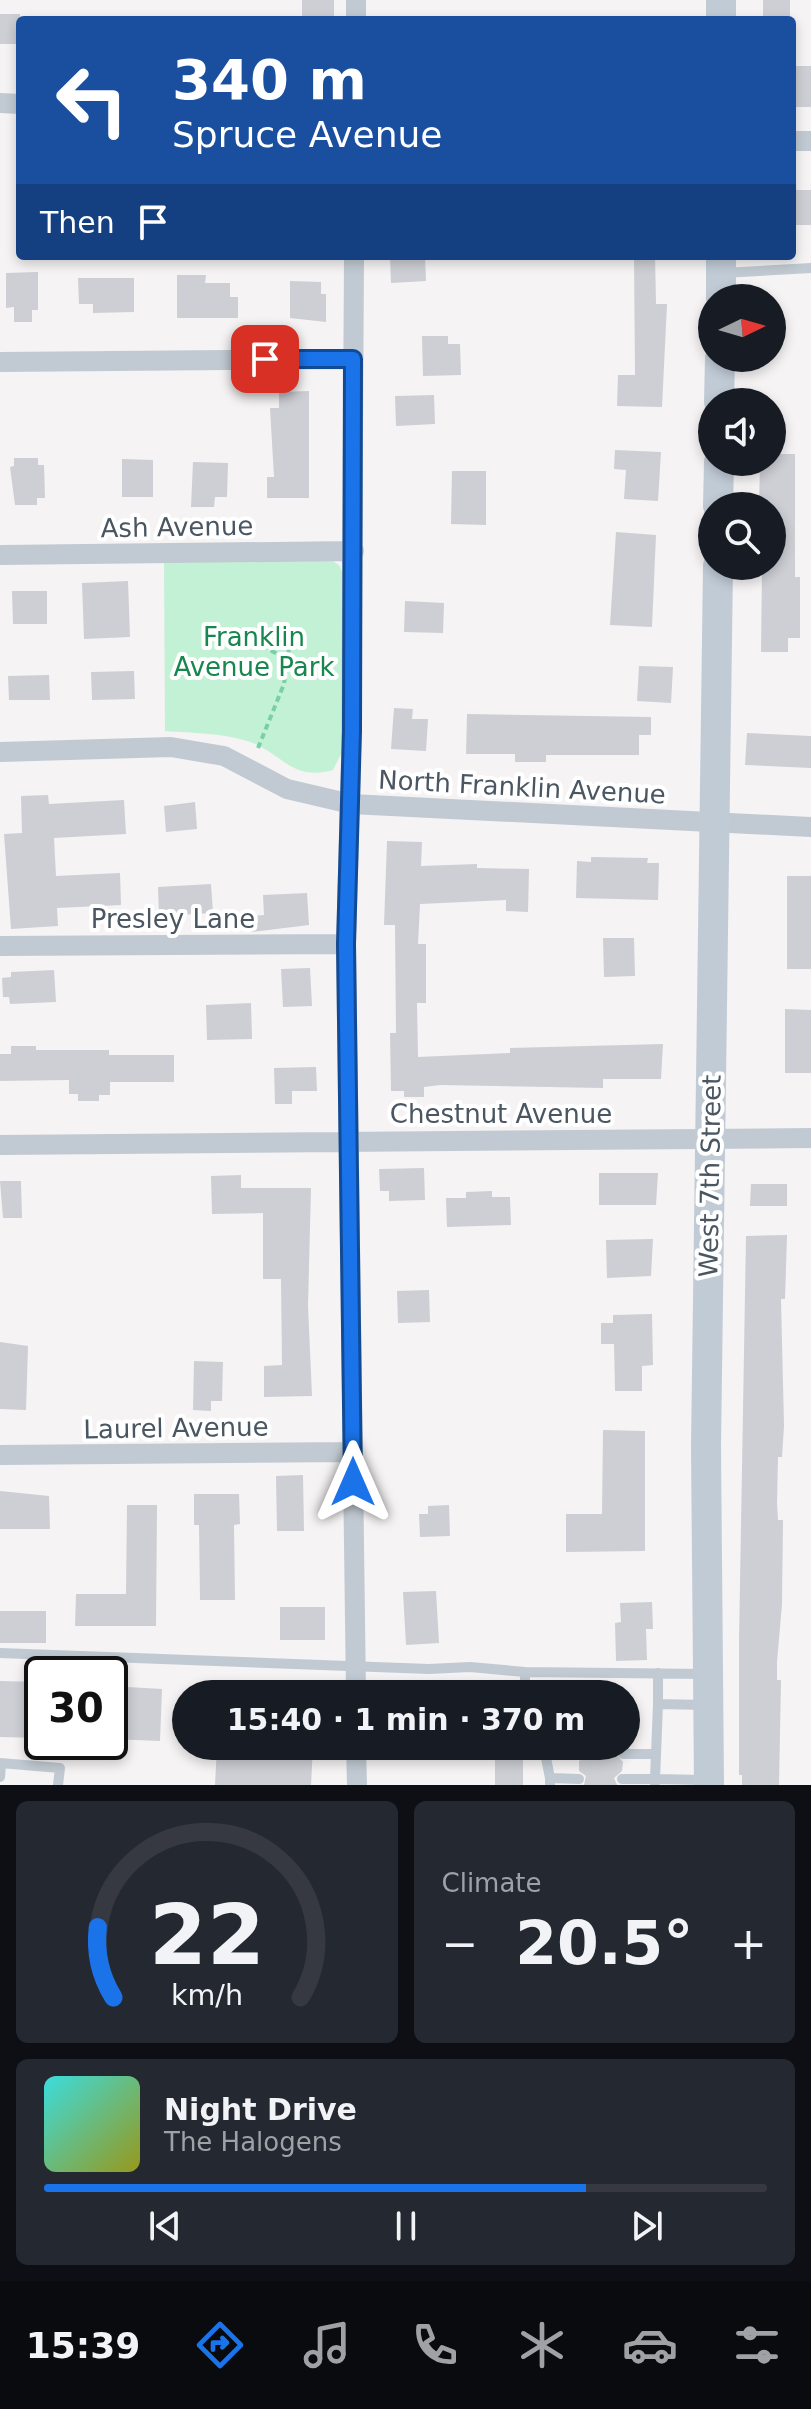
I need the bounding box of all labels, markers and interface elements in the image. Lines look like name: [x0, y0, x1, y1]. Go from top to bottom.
text: 340 m: [172, 47, 367, 112]
icon: left: [40, 48, 144, 152]
text: Spruce Avenue: [172, 114, 442, 155]
icon: arrive: [131, 200, 175, 244]
text: Then: [40, 205, 115, 240]
north arrow: [698, 284, 786, 372]
map controls: [698, 284, 786, 580]
pin: [231, 325, 299, 393]
icon: arrive: [243, 337, 287, 381]
button: sound: [698, 388, 786, 476]
button: search: [698, 492, 786, 580]
street label: Ash Avenue: [100, 511, 254, 543]
park label: Franklin Avenue Park: [173, 622, 335, 682]
street label: North Franklin Avenue: [377, 764, 667, 810]
street label: Presley Lane: [91, 904, 255, 934]
street label: West 7th Street: [693, 1074, 727, 1278]
street label: Chestnut Avenue: [390, 1099, 612, 1129]
street label: Laurel Avenue: [83, 1411, 269, 1445]
position arrow: [311, 1440, 395, 1524]
speed limit sign: 30: [24, 1656, 128, 1760]
text: 15:40 · 1 min · 370 m: [227, 1702, 585, 1737]
text: Climate: [442, 1868, 542, 1898]
text: 22: [149, 1887, 265, 1984]
text: 20.5°: [515, 1908, 693, 1978]
text: −: [442, 1918, 478, 1969]
text: +: [730, 1918, 767, 1969]
text: km/h: [171, 1978, 243, 2012]
text: Night Drive: [164, 2092, 357, 2127]
text: The Halogens: [164, 2127, 342, 2157]
icon: previous: [143, 2204, 187, 2248]
icon: pause: [384, 2204, 428, 2248]
icon: next: [625, 2204, 669, 2248]
icon: directions: [192, 2317, 248, 2373]
icon: music: [299, 2317, 355, 2373]
icon: phone: [407, 2317, 463, 2373]
icon: climate: [514, 2317, 570, 2373]
icon: car: [622, 2317, 678, 2373]
icon: filters: [729, 2317, 785, 2373]
text: 15:39: [26, 2325, 140, 2366]

